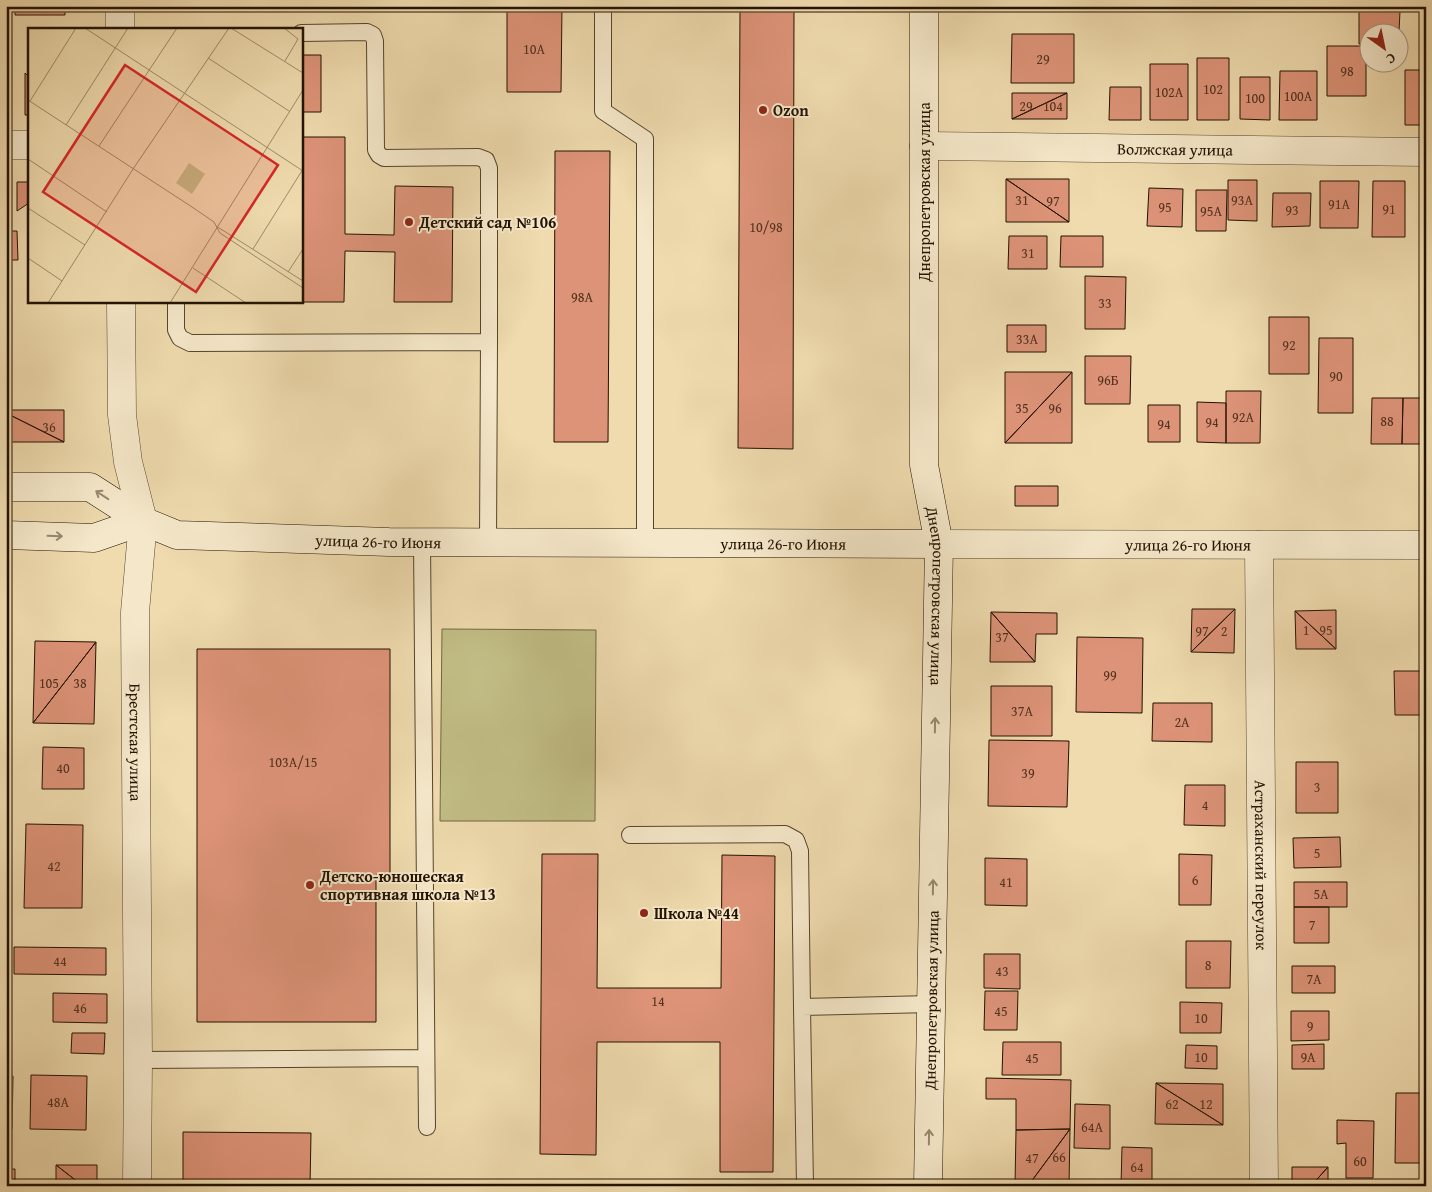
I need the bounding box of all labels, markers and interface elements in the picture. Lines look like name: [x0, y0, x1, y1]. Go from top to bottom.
north arrow: [1360, 22, 1410, 72]
inset map: [28, 28, 302, 302]
house number: 10А: [523, 39, 545, 59]
text: С: [1382, 48, 1400, 69]
house number: 29: [1036, 49, 1050, 69]
house number: 98: [1340, 61, 1354, 81]
house number: 102: [1203, 79, 1223, 99]
house number: 102А: [1155, 82, 1184, 102]
house number: 100А: [1284, 86, 1313, 106]
house number: 100: [1245, 88, 1265, 108]
house number: 29: [1019, 96, 1033, 116]
house number: 104: [1043, 96, 1063, 116]
place label: Ozon: [773, 98, 809, 122]
street label: Днепропетровская улица: [912, 102, 936, 283]
marker: Ozon: [757, 104, 769, 116]
street label: Волжская улица: [1117, 136, 1233, 162]
house number: 31: [1015, 190, 1029, 210]
house number: 93А: [1231, 190, 1253, 210]
house number: 97: [1046, 191, 1060, 211]
house number: 91А: [1328, 194, 1350, 214]
house number: 95: [1158, 197, 1172, 217]
house number: 91: [1382, 199, 1396, 219]
house number: 93: [1285, 200, 1299, 220]
house number: 95А: [1200, 201, 1222, 221]
place label: Детский сад №106: [418, 210, 556, 234]
marker: Детский сад №106: [403, 216, 415, 228]
house number: 10/98: [749, 217, 783, 237]
house number: 31: [1021, 243, 1035, 263]
house number: 98А: [571, 287, 593, 307]
house number: 33: [1098, 293, 1112, 313]
house number: 33А: [1016, 329, 1038, 349]
house number: 92: [1282, 335, 1296, 355]
house number: 90: [1329, 366, 1343, 386]
house number: 96Б: [1097, 370, 1119, 390]
house number: 35: [1015, 398, 1029, 418]
house number: 96: [1048, 398, 1062, 418]
house number: 92А: [1232, 407, 1254, 427]
house number: 88: [1380, 411, 1394, 431]
house number: 94: [1205, 412, 1219, 432]
house number: 94: [1157, 414, 1171, 434]
house number: 36: [42, 417, 56, 437]
one-way arrow: [95, 490, 109, 500]
street label: Днепропетровская улица: [920, 503, 951, 686]
street label: улица 26-го Июня: [314, 528, 441, 554]
street label: улица 26-го Июня: [719, 531, 846, 556]
one-way arrow: [47, 532, 63, 541]
street label: улица 26-го Июня: [1124, 532, 1251, 557]
house number: 1: [1303, 620, 1309, 640]
house number: 95: [1319, 620, 1333, 640]
house number: 97: [1195, 621, 1209, 641]
house number: 2: [1221, 621, 1227, 641]
house number: 37: [995, 627, 1009, 647]
house number: 99: [1103, 665, 1117, 685]
house number: 105: [39, 673, 59, 693]
house number: 38: [73, 673, 87, 693]
street label: Брестская улица: [123, 683, 148, 802]
house number: 37А: [1011, 701, 1033, 721]
house number: 2А: [1174, 712, 1190, 732]
one-way arrow: [930, 717, 940, 733]
house number: 103А/15: [269, 752, 317, 772]
house number: 40: [56, 758, 70, 778]
house number: 39: [1021, 763, 1035, 783]
house number: 3: [1314, 777, 1320, 797]
street label: Астраханский переулок: [1249, 780, 1274, 951]
house number: 4: [1202, 795, 1209, 815]
house number: 5: [1314, 843, 1320, 863]
house number: 42: [47, 856, 61, 876]
place label: Детско-юношеская спортивная школа №13: [319, 864, 496, 906]
house number: 6: [1192, 870, 1199, 890]
house number: 41: [999, 872, 1013, 892]
marker: Детско-юношеская спортивная школа №13: [304, 879, 316, 891]
one-way arrow: [928, 879, 938, 896]
house number: 5А: [1313, 884, 1329, 904]
place label: Школа №44: [654, 901, 739, 925]
marker: Школа №44: [638, 907, 650, 919]
street label: Днепропетровская улица: [917, 910, 945, 1091]
house number: 7: [1309, 915, 1316, 935]
house number: 44: [53, 951, 67, 971]
house number: 8: [1205, 955, 1212, 975]
house number: 43: [995, 961, 1009, 981]
house number: 7А: [1306, 969, 1322, 989]
house number: 14: [651, 991, 665, 1011]
house number: 46: [73, 998, 87, 1018]
house number: 45: [994, 1001, 1008, 1021]
house number: 10: [1194, 1008, 1208, 1028]
house number: 9: [1307, 1016, 1314, 1036]
house number: 10: [1194, 1047, 1208, 1067]
house number: 9А: [1300, 1047, 1316, 1067]
house number: 45: [1025, 1048, 1039, 1068]
house number: 48А: [47, 1092, 69, 1112]
house number: 62: [1165, 1094, 1179, 1114]
house number: 12: [1199, 1094, 1213, 1114]
house number: 64А: [1081, 1117, 1103, 1137]
one-way arrow: [924, 1129, 934, 1146]
house number: 66: [1052, 1147, 1066, 1167]
house number: 47: [1025, 1148, 1039, 1168]
house number: 60: [1353, 1151, 1367, 1171]
house number: 64: [1130, 1157, 1144, 1177]

